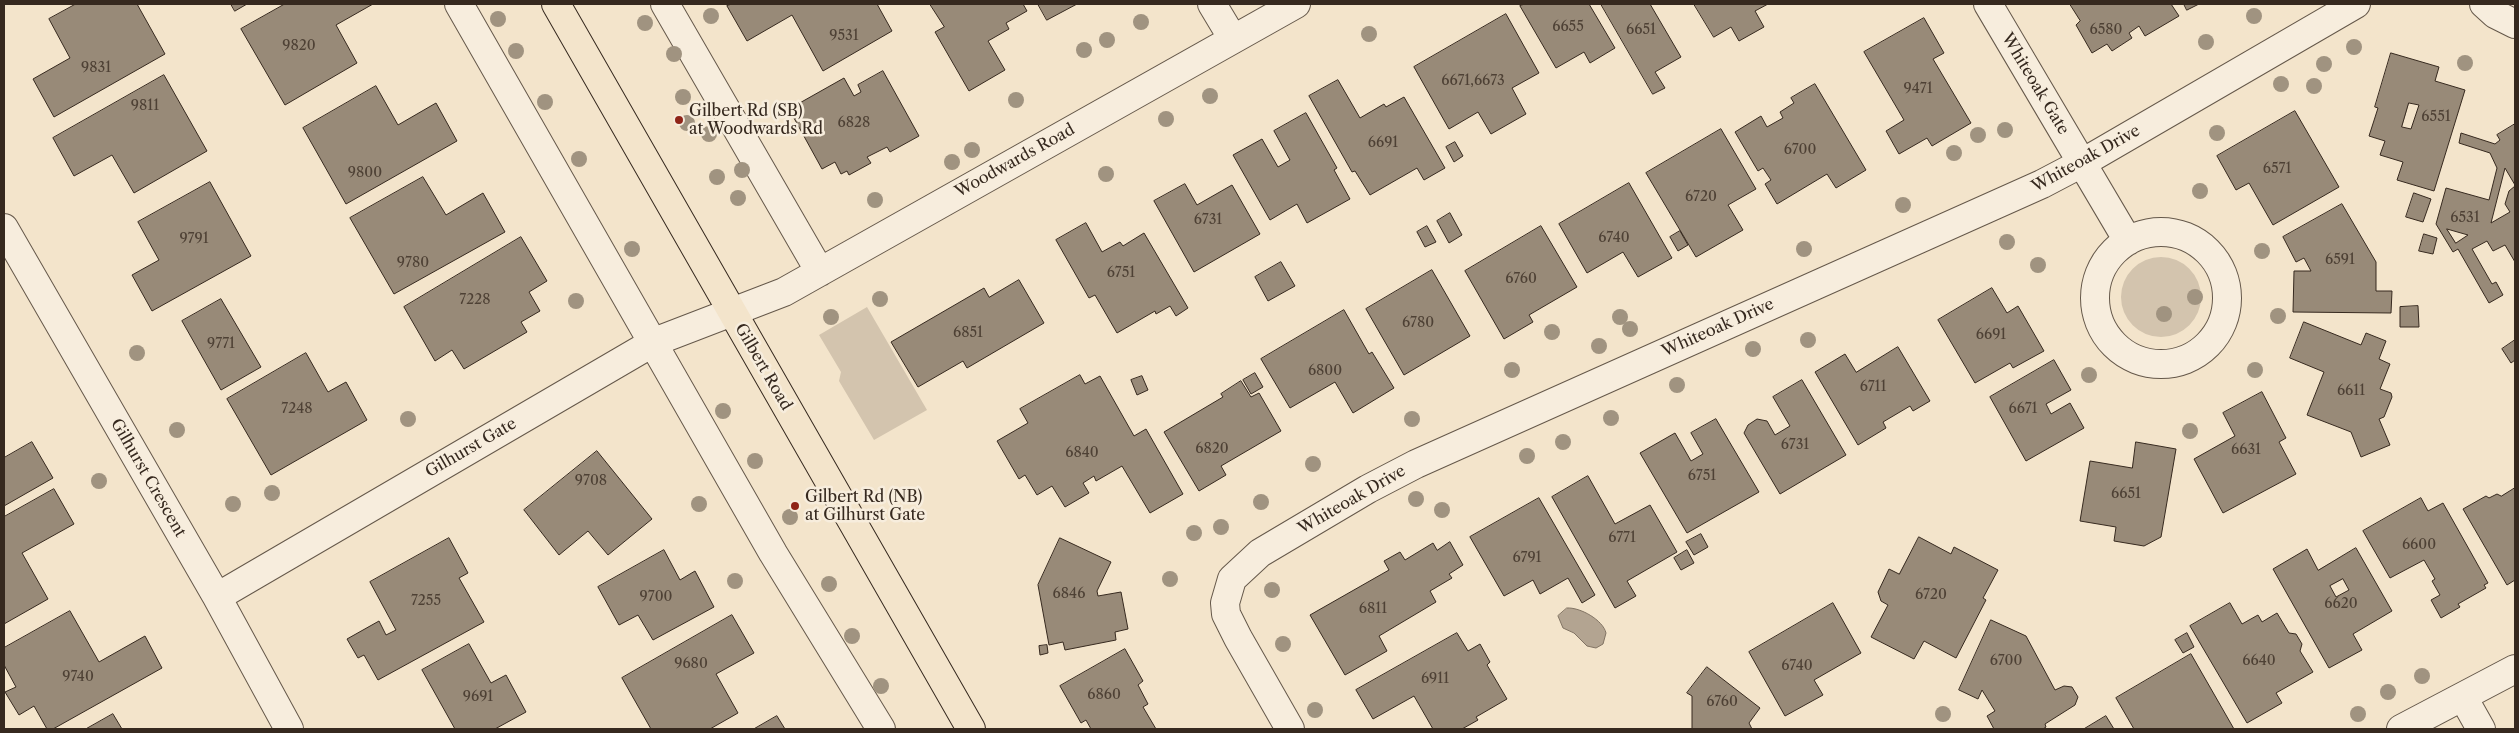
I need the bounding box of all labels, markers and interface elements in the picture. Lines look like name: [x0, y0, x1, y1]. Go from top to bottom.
house number: 6655: [1552, 19, 1584, 35]
house number: 6651: [1626, 22, 1656, 38]
house number: 6580: [2090, 22, 2122, 38]
house number: 9531: [829, 28, 859, 44]
street label: Whiteoak Gate: [1997, 30, 2073, 138]
house number: 9820: [282, 38, 316, 54]
house number: 9831: [81, 60, 111, 76]
house number: 6671,6673: [1441, 73, 1505, 89]
house number: 9471: [1903, 81, 1933, 97]
house number: 9811: [131, 98, 159, 114]
place label: Gilbert Rd (SB) at Woodwards Rd: [689, 101, 823, 139]
house number: 6551: [2421, 109, 2451, 125]
marker: Gilbert Rd (SB) at Woodwards Rd: [673, 114, 685, 126]
house number: 6828: [838, 115, 870, 131]
street label: Woodwards Road: [952, 120, 1078, 202]
street label: Whiteoak Drive: [2029, 121, 2143, 197]
house number: 6691: [1368, 135, 1398, 151]
house number: 6700: [1784, 142, 1816, 158]
house number: 6571: [2263, 161, 2291, 177]
house number: 9800: [348, 165, 382, 181]
house number: 6720: [1685, 189, 1717, 205]
house number: 6531: [2450, 210, 2480, 226]
house number: 6731: [1194, 212, 1222, 228]
house number: 6740: [1598, 230, 1630, 246]
house number: 9791: [179, 231, 209, 247]
house number: 6591: [2325, 252, 2355, 268]
house number: 9780: [397, 255, 429, 271]
house number: 6751: [1107, 265, 1135, 281]
house number: 6760: [1505, 271, 1537, 287]
house number: 7228: [459, 292, 491, 308]
street label: Whiteoak Drive: [1659, 295, 1777, 361]
house number: 6780: [1402, 315, 1434, 331]
street label: Gilbert Road: [730, 320, 796, 414]
house number: 6851: [953, 325, 983, 341]
house number: 6691: [1976, 327, 2006, 343]
house number: 9771: [207, 336, 235, 352]
house number: 6800: [1308, 363, 1342, 379]
house number: 6711: [1860, 379, 1886, 395]
house number: 6611: [2337, 383, 2365, 399]
house number: 7248: [281, 401, 313, 417]
house number: 6671: [2008, 401, 2038, 417]
street label: Gilhurst Gate: [422, 414, 520, 482]
street label: Gilhurst Crescent: [106, 415, 190, 541]
house number: 6731: [1781, 437, 1809, 453]
house number: 6820: [1195, 441, 1229, 457]
house number: 6631: [2231, 442, 2261, 458]
house number: 6840: [1065, 445, 1099, 461]
street label: Whiteoak Drive: [1295, 461, 1409, 539]
house number: 6751: [1688, 468, 1716, 484]
house number: 9708: [575, 473, 607, 489]
house number: 6651: [2111, 486, 2141, 502]
place label: Gilbert Rd (NB) at Gilhurst Gate: [805, 487, 925, 525]
marker: Gilbert Rd (NB) at Gilhurst Gate: [789, 500, 801, 512]
house number: 6771: [1608, 530, 1636, 546]
house number: 6600: [2402, 537, 2436, 553]
house number: 6791: [1512, 550, 1542, 566]
house number: 6846: [1053, 586, 1085, 602]
house number: 6720: [1915, 587, 1947, 603]
house number: 9700: [640, 589, 672, 605]
house number: 7255: [411, 593, 441, 609]
house number: 6620: [2324, 596, 2358, 612]
house number: 6811: [1359, 601, 1387, 617]
house number: 6700: [1990, 653, 2022, 669]
house number: 6640: [2242, 653, 2276, 669]
house number: 9680: [674, 656, 708, 672]
house number: 6740: [1781, 658, 1813, 674]
house number: 9740: [62, 669, 94, 685]
house number: 6911: [1421, 671, 1449, 687]
house number: 6860: [1087, 687, 1121, 703]
house number: 9691: [463, 689, 493, 705]
house number: 6760: [1706, 694, 1738, 710]

